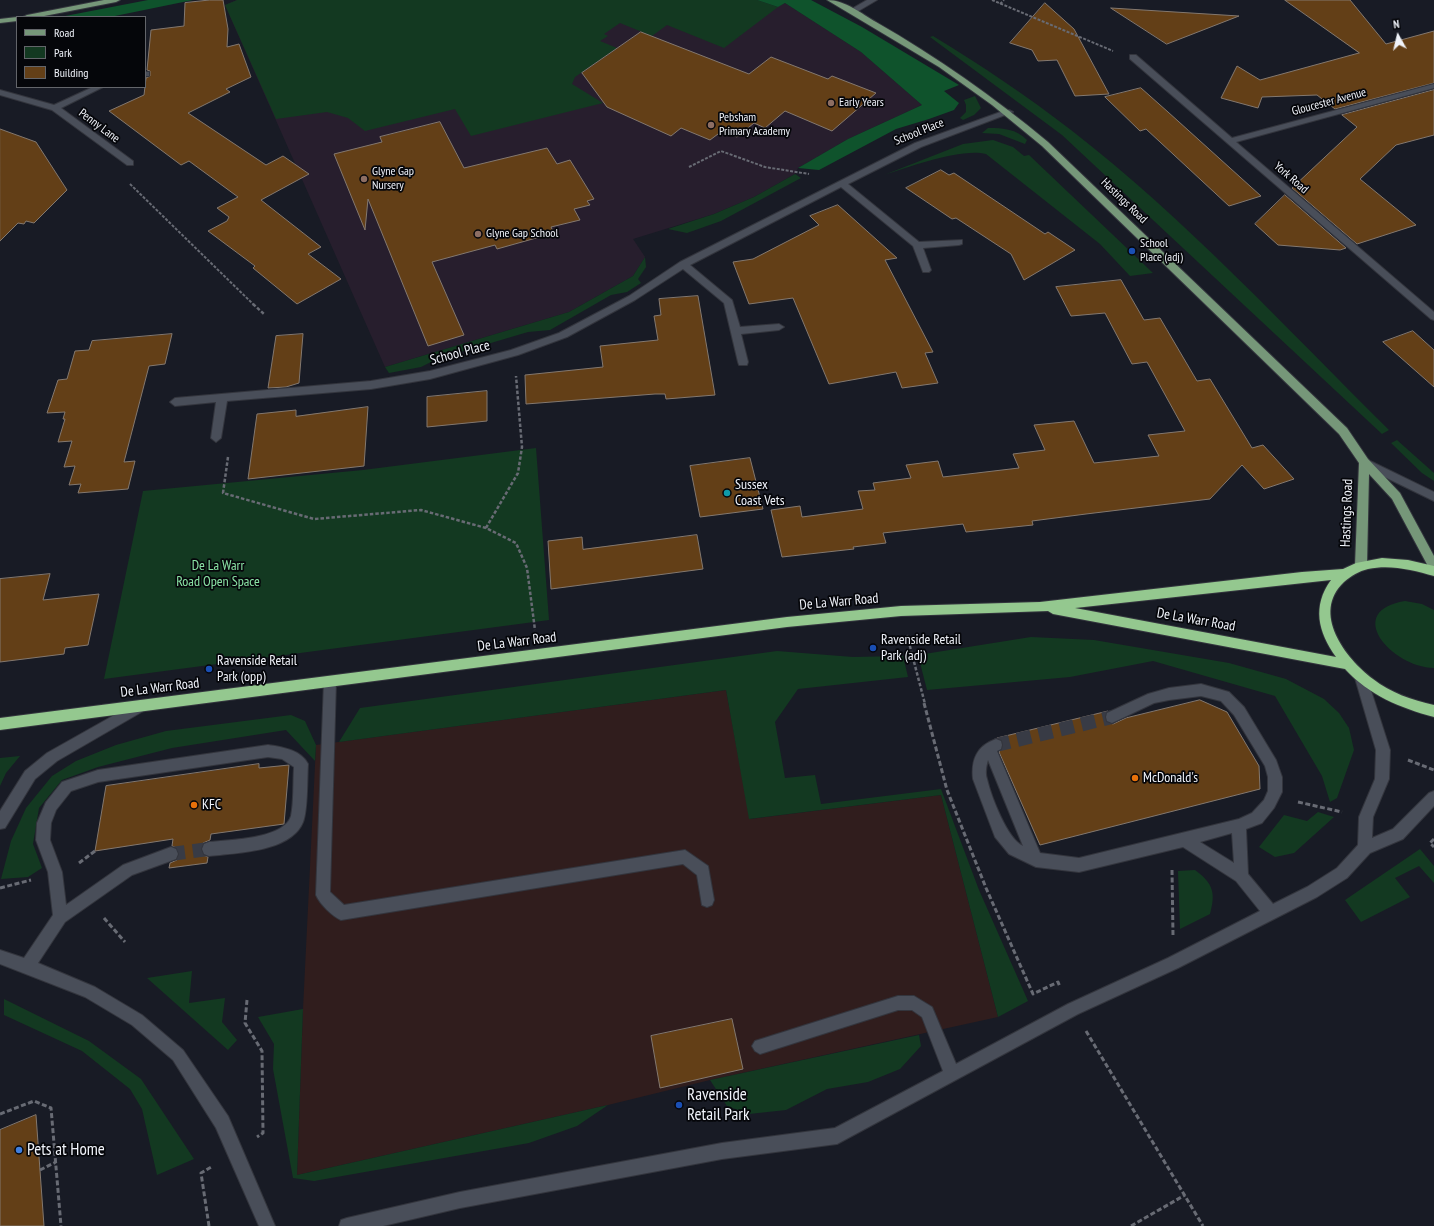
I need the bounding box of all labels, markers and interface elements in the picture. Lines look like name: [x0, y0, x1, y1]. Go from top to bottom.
legend: [16, 16, 146, 88]
north arrow: [1378, 16, 1418, 56]
text: N: [1392, 17, 1400, 31]
text: Road: [54, 25, 74, 40]
text: Park: [54, 45, 72, 60]
text: Building: [54, 65, 89, 80]
street label: Gloucester Avenue: [1290, 85, 1368, 119]
place label: Early Years: [839, 96, 884, 110]
marker: Early Years: [826, 98, 836, 108]
street label: Penny Lane: [76, 106, 122, 146]
place label: Pebsham Primary Academy: [719, 111, 790, 139]
street label: School Place: [892, 116, 946, 148]
marker: Pebsham Primary Academy: [706, 120, 716, 130]
street label: York Road: [1271, 159, 1311, 197]
place label: Glyne Gap Nursery: [372, 165, 414, 193]
marker: Glyne Gap Nursery: [359, 174, 369, 184]
street label: Hastings Road: [1098, 175, 1150, 227]
place label: Glyne Gap School: [486, 227, 558, 241]
marker: Glyne Gap School: [473, 229, 483, 239]
place label: School Place (adj): [1140, 237, 1183, 265]
marker: School Place (adj): [1127, 246, 1137, 256]
street label: School Place: [428, 337, 492, 369]
place label: Sussex Coast Vets: [735, 477, 784, 510]
street label: Hastings Road: [1337, 478, 1357, 548]
marker: Sussex Coast Vets: [722, 488, 732, 498]
park label: De La Warr Road Open Space: [176, 558, 260, 590]
street label: De La Warr Road: [799, 590, 879, 614]
street label: De La Warr Road: [1155, 605, 1237, 635]
street label: De La Warr Road: [477, 629, 557, 655]
place label: Ravenside Retail Park (adj): [881, 632, 961, 664]
marker: Ravenside Retail Park (adj): [868, 643, 878, 653]
place label: Ravenside Retail Park (opp): [217, 653, 297, 686]
marker: Ravenside Retail Park (opp): [204, 664, 214, 674]
street label: De La Warr Road: [120, 675, 200, 701]
place label: McDonald's: [1143, 770, 1198, 786]
marker: McDonald's: [1130, 773, 1140, 783]
place label: KFC: [202, 797, 221, 813]
marker: KFC: [189, 800, 199, 810]
place label: Ravenside Retail Park: [687, 1085, 750, 1125]
marker: Ravenside Retail Park: [674, 1100, 684, 1110]
place label: Pets at Home: [27, 1140, 105, 1160]
marker: Pets at Home: [14, 1145, 24, 1155]

